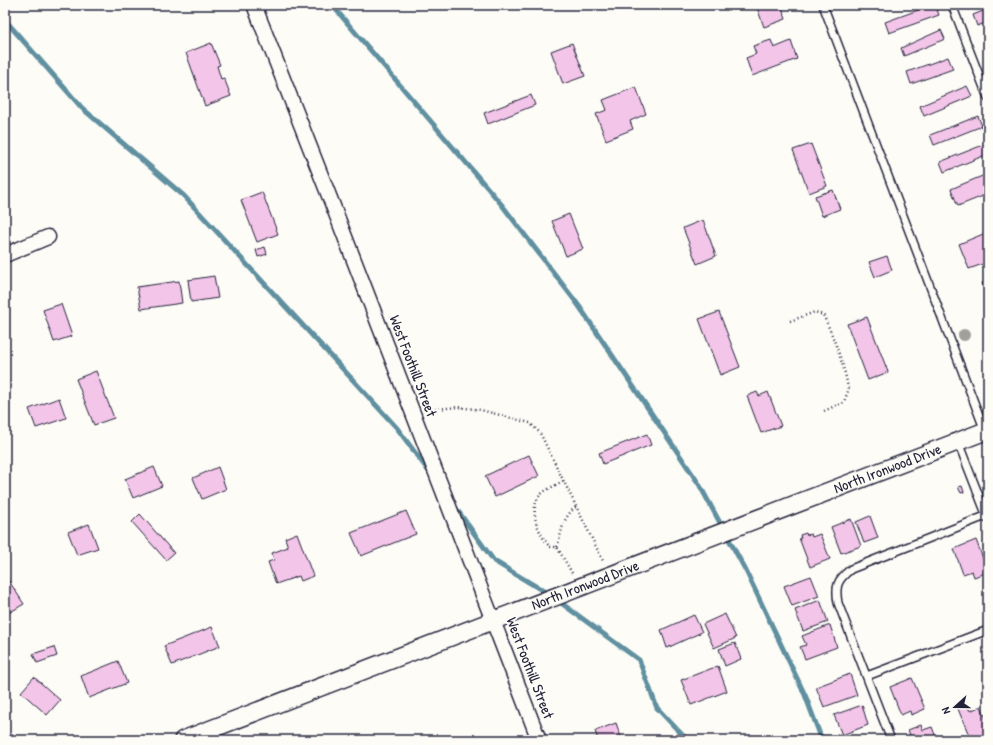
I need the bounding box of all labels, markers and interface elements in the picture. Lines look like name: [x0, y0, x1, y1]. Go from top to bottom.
street label: West Foothill Street: [384, 312, 443, 420]
street label: North Ironwood Drive: [831, 438, 944, 498]
street label: North Ironwood Drive: [528, 554, 642, 615]
street label: West Foothill Street: [501, 614, 560, 722]
north arrow: [935, 687, 975, 727]
text: N: [938, 705, 953, 716]

